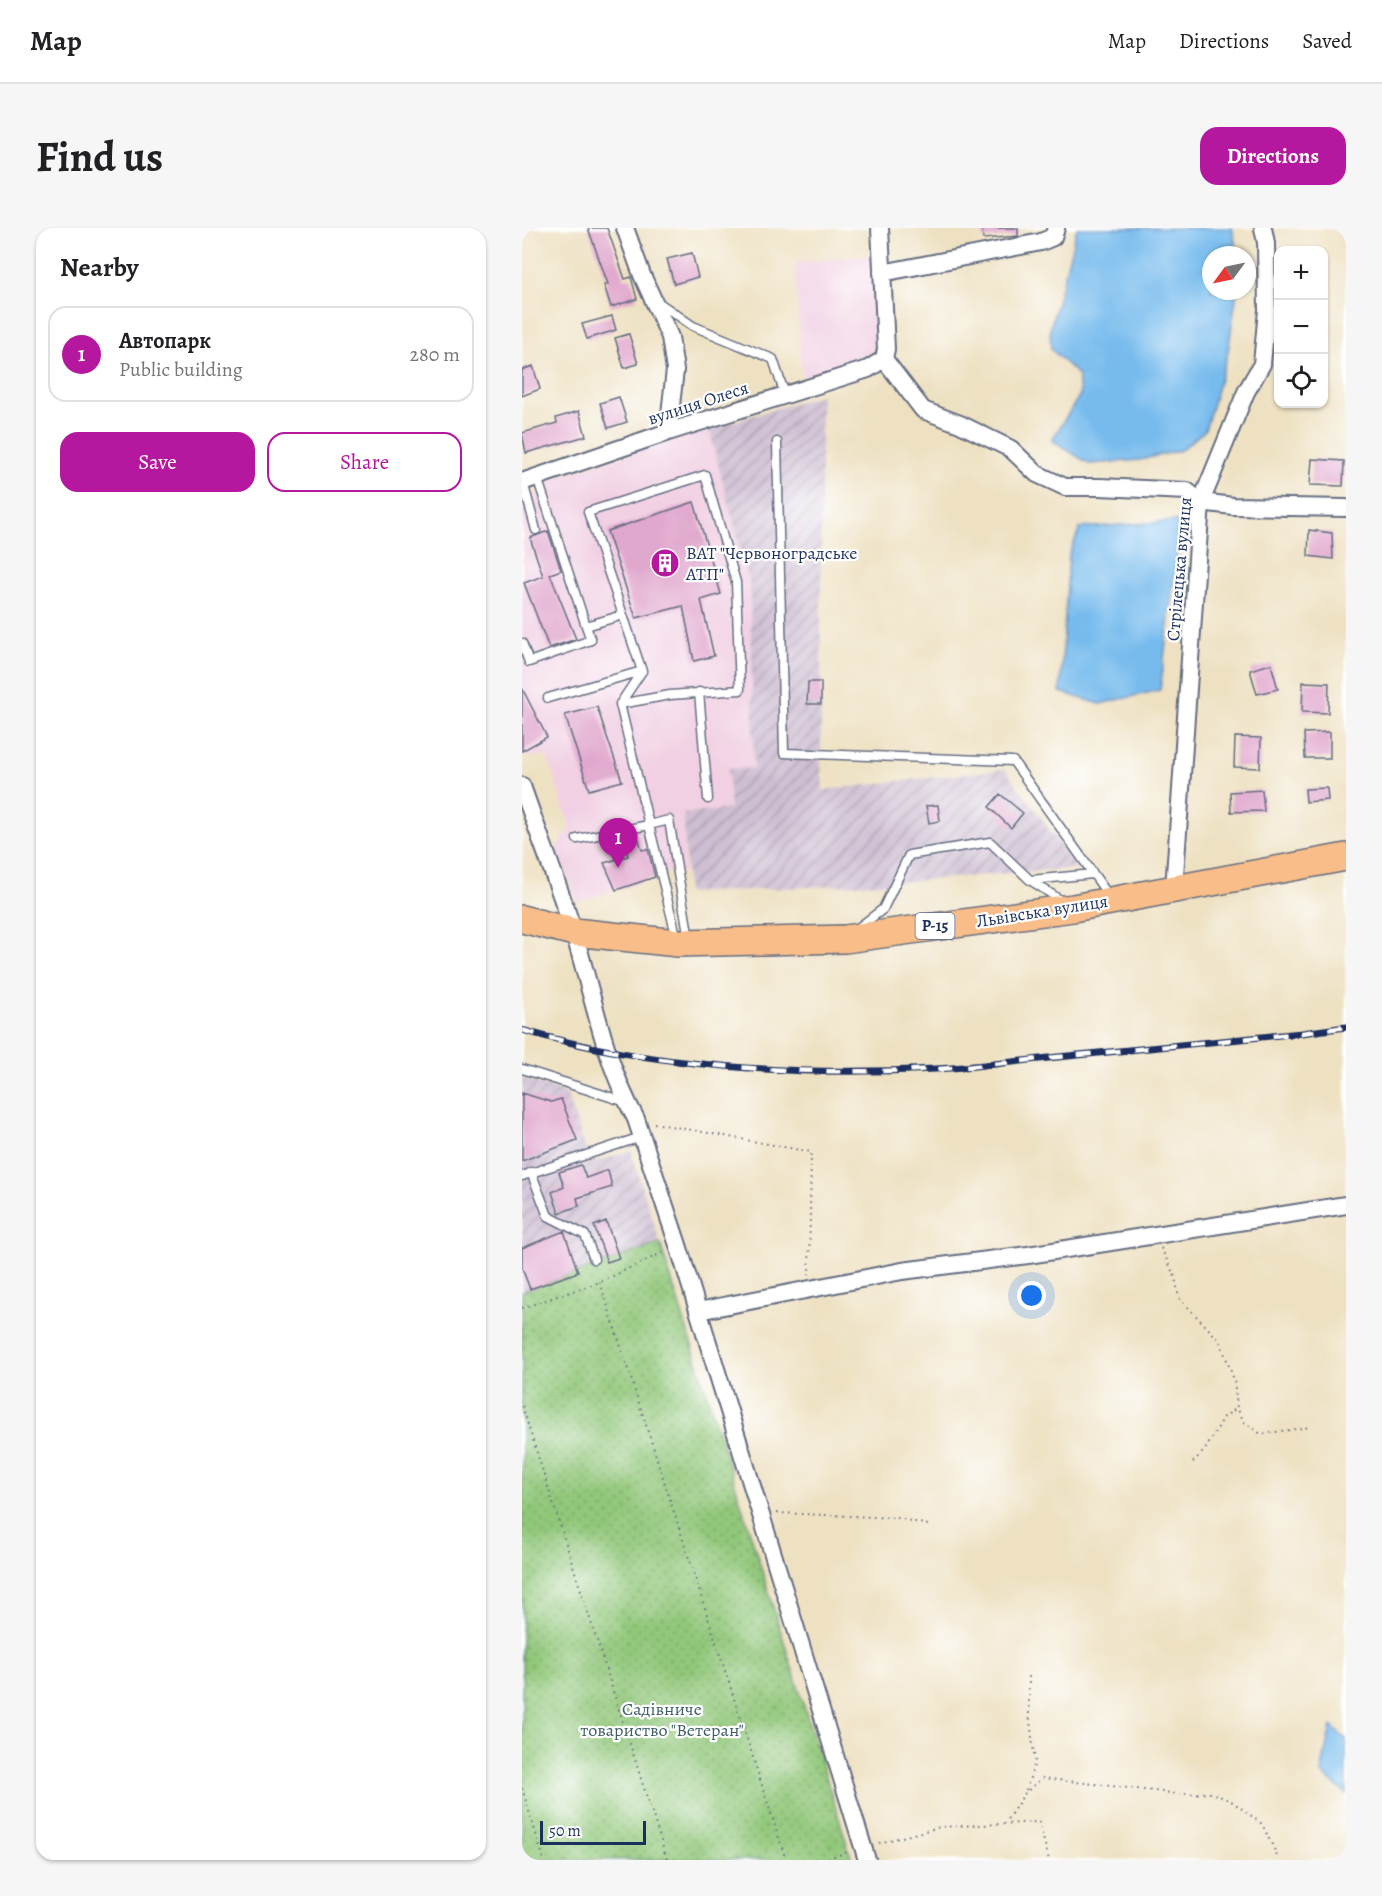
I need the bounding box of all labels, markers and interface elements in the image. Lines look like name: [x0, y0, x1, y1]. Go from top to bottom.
text: Map: [30, 22, 82, 60]
text: Map: [1108, 27, 1146, 55]
text: Directions: [1179, 27, 1269, 55]
text: Saved: [1302, 27, 1352, 55]
button: Directions: [1200, 127, 1346, 185]
text: Find us: [36, 128, 163, 185]
north arrow: [1202, 246, 1256, 300]
map controls: [1274, 246, 1328, 408]
button: +: [1274, 246, 1328, 300]
text: Nearby: [60, 250, 139, 285]
button: −: [1274, 300, 1328, 354]
text: Автопарк: [119, 326, 211, 356]
text: 1: [78, 341, 85, 368]
text: 280 m: [410, 341, 460, 368]
button: locate: [1274, 354, 1328, 408]
text: Public building: [119, 356, 243, 383]
street label: вулиця Олеся: [645, 375, 751, 431]
button: Save: [60, 432, 255, 492]
button: Share: [267, 432, 462, 492]
street label: Стрілецька вулиця: [1161, 496, 1197, 642]
place label: ВАТ "Червоноградське АТП": [685, 541, 858, 586]
building icon: ВАТ "Червоноградське АТП": [649, 547, 681, 579]
pin: 1: [598, 818, 638, 868]
street label: Львівська вулиця: [974, 889, 1110, 933]
road number: Р-15: [916, 913, 954, 939]
your location: [1017, 1281, 1046, 1310]
park label: Садівниче товариство "Ветеран": [580, 1697, 744, 1742]
scale bar: [540, 1818, 646, 1846]
text: 50 m: [549, 1820, 581, 1842]

